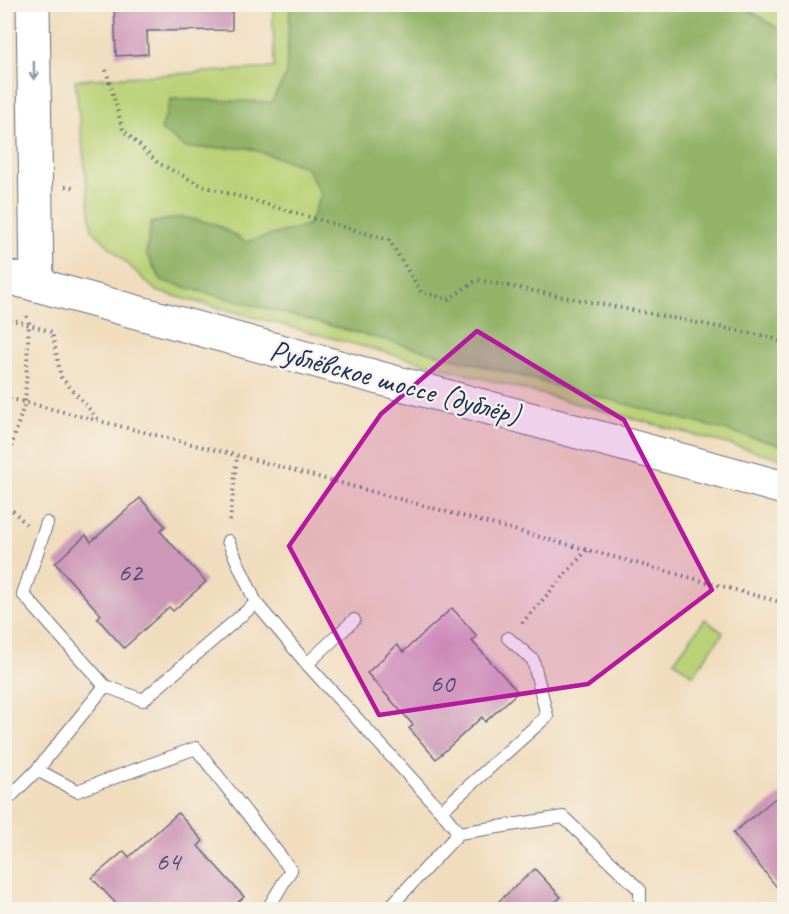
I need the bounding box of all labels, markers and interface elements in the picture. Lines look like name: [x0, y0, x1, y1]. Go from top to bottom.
one-way arrow: [28, 60, 39, 80]
street label: Рублёвское шоссе (дублёр): [266, 330, 526, 434]
house number: 62: [118, 555, 144, 589]
house number: 60: [430, 666, 456, 700]
house number: 64: [156, 844, 183, 878]

